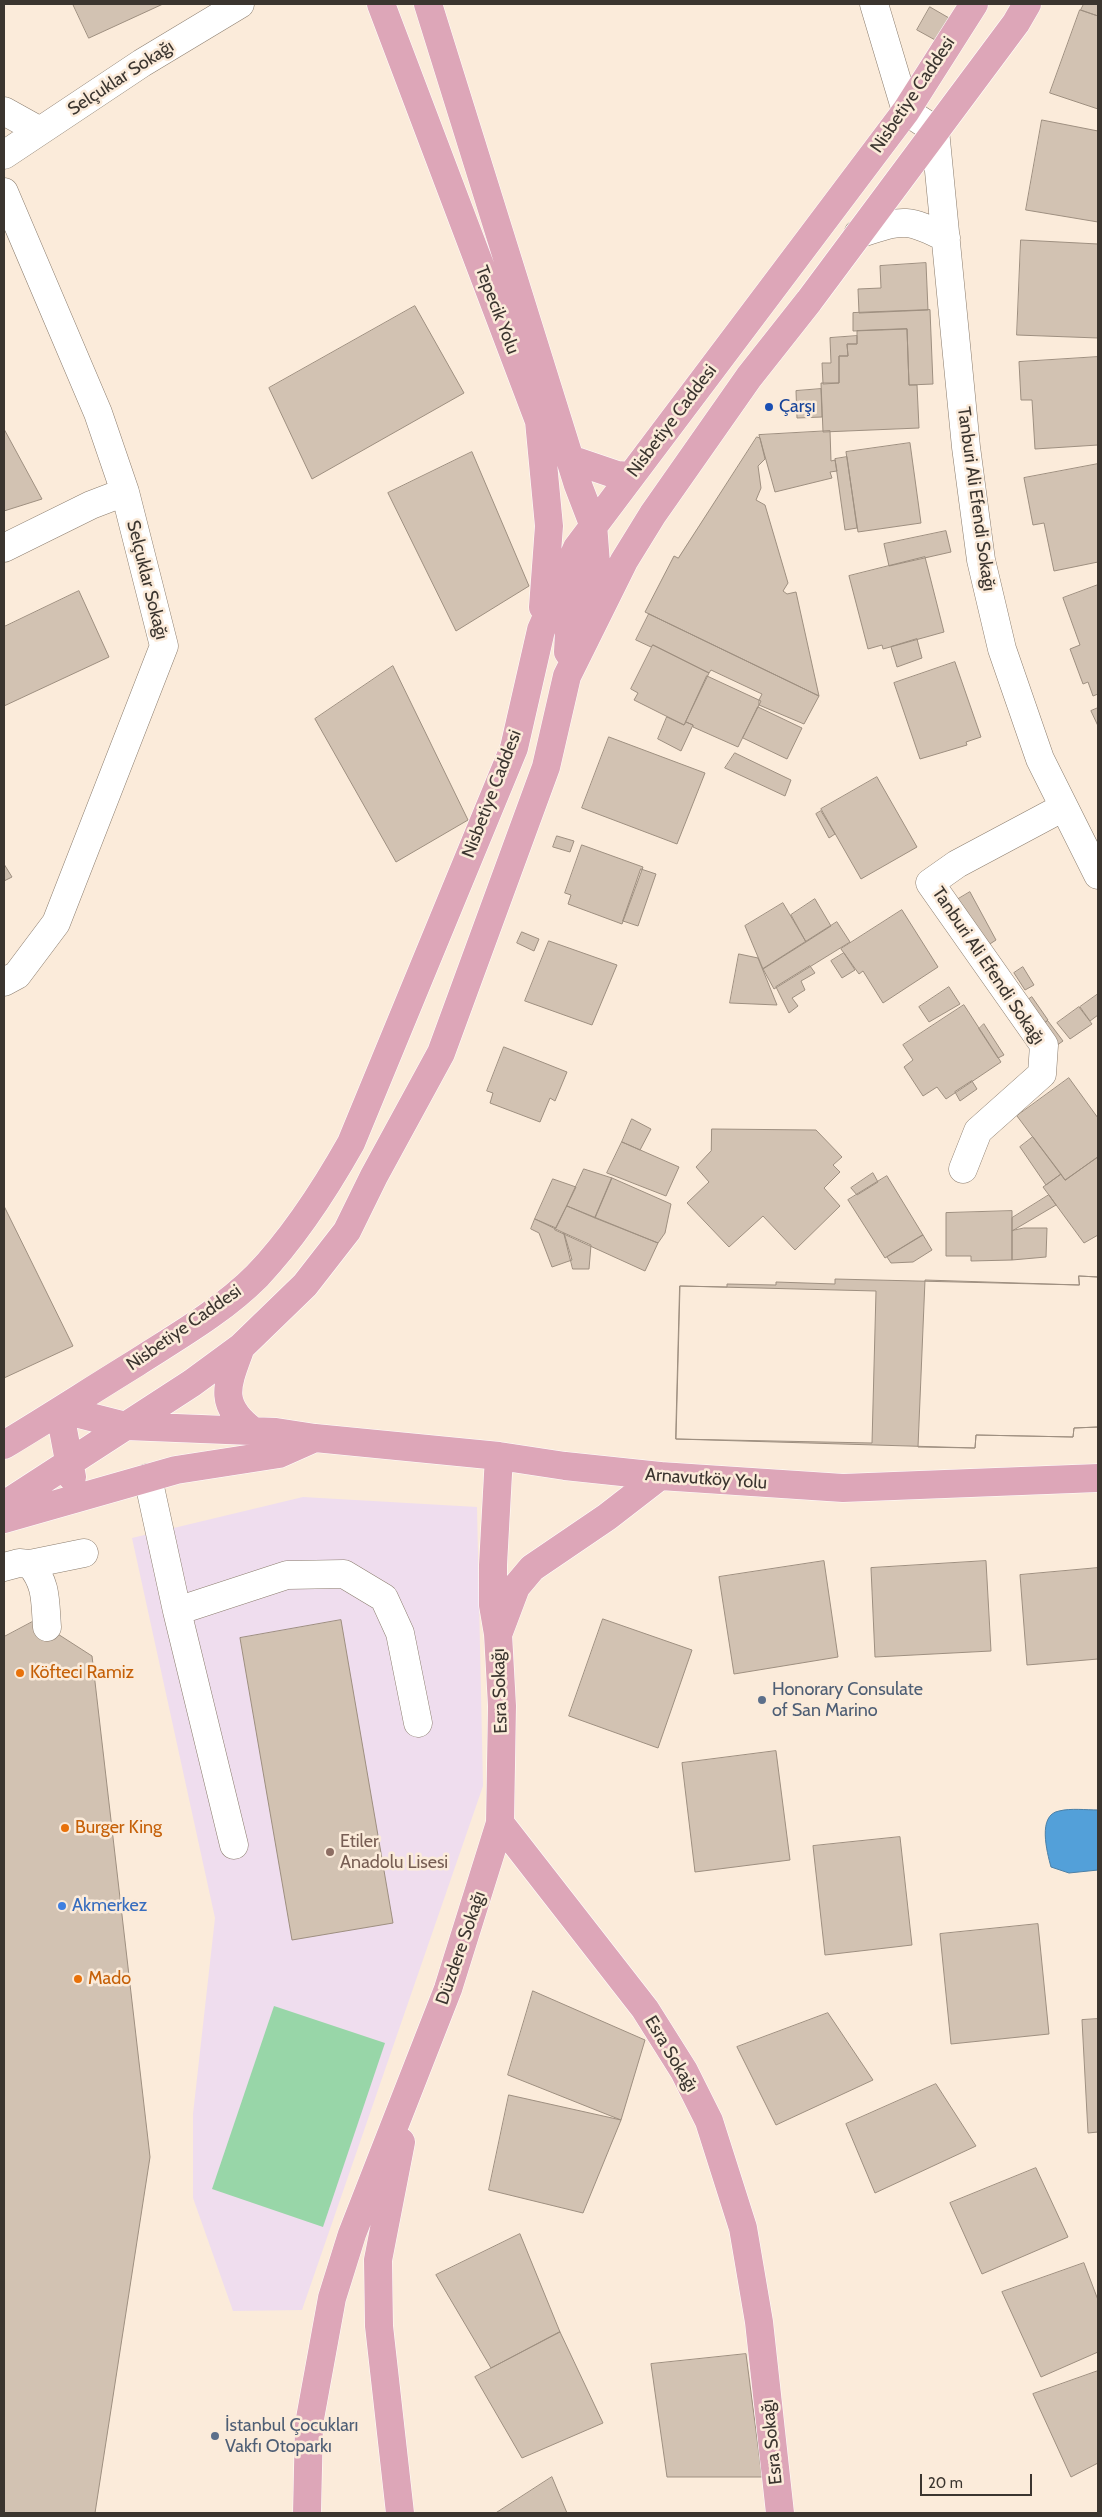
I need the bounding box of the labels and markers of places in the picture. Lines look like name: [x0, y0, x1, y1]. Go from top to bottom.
place label: Çarşı: [779, 396, 816, 418]
marker: Çarşı: [763, 401, 775, 413]
place label: Köfteci Ramiz: [30, 1662, 134, 1684]
marker: Köfteci Ramiz: [14, 1667, 26, 1679]
place label: Honorary Consulate of San Marino: [772, 1679, 923, 1722]
marker: Honorary Consulate of San Marino: [756, 1694, 768, 1706]
place label: Burger King: [75, 1817, 162, 1839]
marker: Burger King: [59, 1822, 71, 1834]
place label: Etiler Anadolu Lisesi: [340, 1831, 448, 1874]
marker: Etiler Anadolu Lisesi: [324, 1846, 336, 1858]
place label: Akmerkez: [72, 1895, 147, 1917]
marker: Akmerkez: [56, 1900, 68, 1912]
place label: Mado: [88, 1968, 131, 1990]
marker: Mado: [72, 1973, 84, 1985]
place label: İstanbul Çocukları Vakfı Otoparkı: [225, 2415, 358, 2458]
marker: İstanbul Çocukları Vakfı Otoparkı: [209, 2430, 221, 2442]

